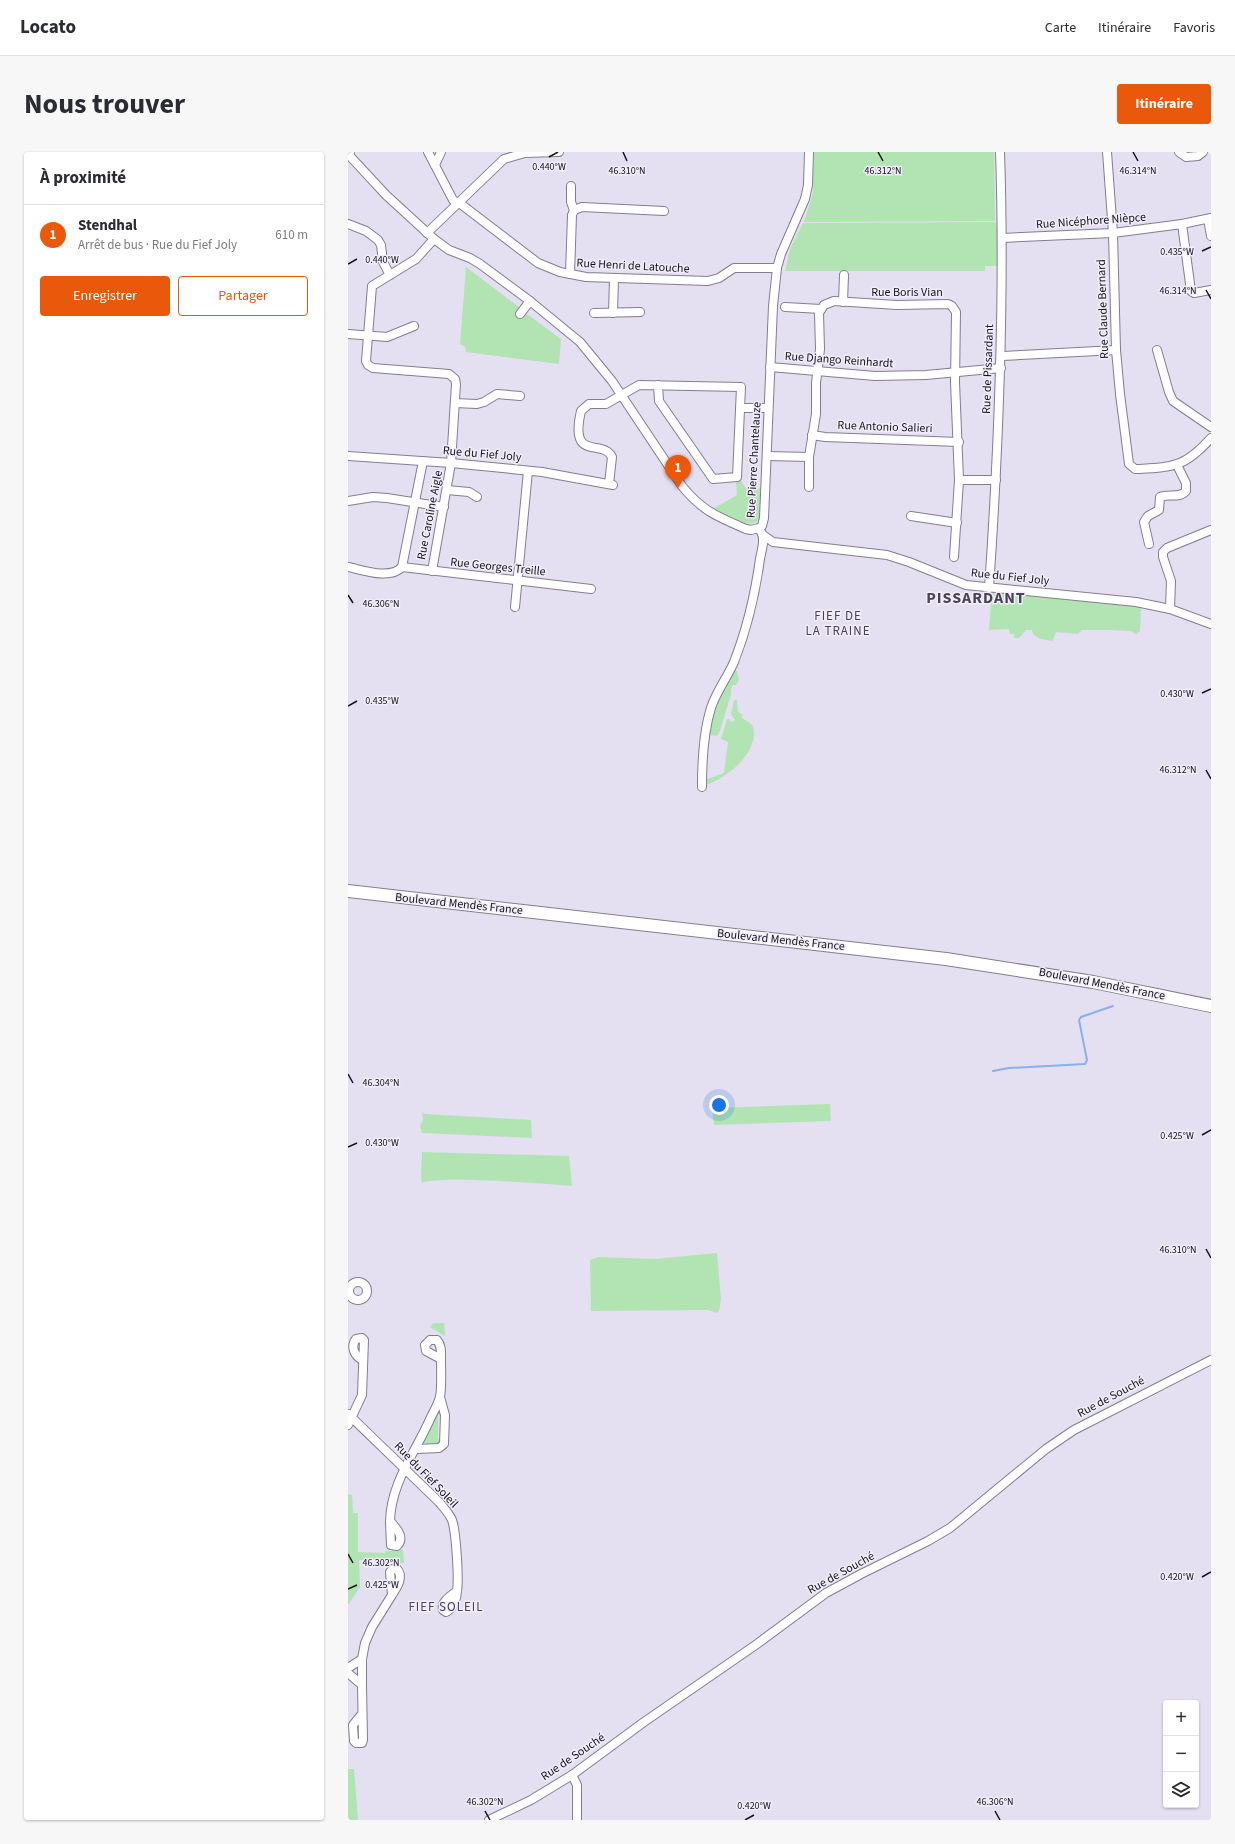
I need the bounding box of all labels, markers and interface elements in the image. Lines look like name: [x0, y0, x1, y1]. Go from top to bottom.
text: Locato: [20, 14, 76, 41]
text: Carte: [1045, 18, 1076, 38]
text: Itinéraire: [1098, 18, 1151, 38]
text: Favoris: [1173, 18, 1215, 38]
text: Nous trouver: [24, 84, 185, 124]
button: Itinéraire: [1117, 84, 1211, 124]
text: 0.440°W: [532, 160, 566, 174]
text: 46.310°N: [608, 164, 646, 178]
text: 46.312°N: [864, 164, 902, 178]
text: 46.314°N: [1119, 164, 1157, 178]
text: À proximité: [40, 166, 126, 190]
street label: Rue Nicéphore Nièpce: [1035, 209, 1147, 233]
text: Stendhal: [78, 215, 137, 236]
text: 1: [50, 226, 56, 244]
text: 610 m: [275, 226, 308, 244]
text: Arrêt de bus · Rue du Fief Joly: [78, 236, 237, 254]
text: 0.435°W: [1160, 245, 1194, 259]
text: 0.440°W: [365, 253, 399, 267]
street label: Rue Henri de Latouche: [576, 255, 690, 277]
street label: Rue Claude Bernard: [1093, 259, 1113, 359]
button: Enregistrer: [40, 276, 170, 316]
button: Partager: [178, 276, 308, 316]
street label: Rue Boris Vian: [871, 284, 943, 301]
text: 46.314°N: [1159, 284, 1197, 298]
street label: Rue de Pissardant: [978, 324, 998, 414]
street label: Rue Django Reinhardt: [784, 348, 894, 372]
street label: Rue Pierre Chantelauze: [742, 401, 766, 519]
street label: Rue Antonio Salieri: [837, 417, 933, 437]
street label: Rue du Fief Joly: [442, 442, 522, 466]
pin: 1: [665, 455, 691, 488]
street label: Rue Caroline Aigle: [413, 469, 447, 561]
street label: Rue Georges Treille: [449, 554, 547, 580]
street label: Rue du Fief Joly: [970, 564, 1051, 590]
district label: PISSARDANT: [926, 587, 1026, 609]
text: 46.306°N: [362, 597, 400, 611]
district label: FIEF DE LA TRAINE: [805, 607, 871, 640]
text: 0.430°W: [1160, 687, 1194, 701]
text: 0.435°W: [365, 694, 399, 708]
text: 46.312°N: [1159, 763, 1197, 777]
street label: Boulevard Mendès France: [394, 889, 524, 919]
street label: Boulevard Mendès France: [716, 925, 846, 955]
street label: Boulevard Mendès France: [1037, 963, 1167, 1005]
text: 46.304°N: [362, 1076, 400, 1090]
your location: [709, 1095, 729, 1115]
text: 0.425°W: [1160, 1129, 1194, 1143]
text: 0.430°W: [365, 1136, 399, 1150]
text: 46.310°N: [1159, 1243, 1197, 1257]
street label: Rue de Souché: [1074, 1372, 1148, 1422]
street label: Rue du Fief Soleil: [390, 1438, 462, 1512]
street label: Rue de Souché: [804, 1548, 878, 1598]
text: 46.302°N: [362, 1556, 400, 1570]
text: 0.420°W: [1160, 1570, 1194, 1584]
text: 0.425°W: [365, 1578, 399, 1592]
district label: FIEF SOLEIL: [408, 1598, 484, 1616]
map controls: [1163, 1700, 1199, 1808]
button: +: [1163, 1700, 1199, 1736]
street label: Rue de Souché: [538, 1729, 609, 1785]
button: −: [1163, 1736, 1199, 1772]
button: layers: [1163, 1772, 1199, 1808]
text: 46.302°N: [466, 1795, 504, 1809]
text: 46.306°N: [976, 1795, 1014, 1809]
text: 0.420°W: [737, 1799, 771, 1813]

